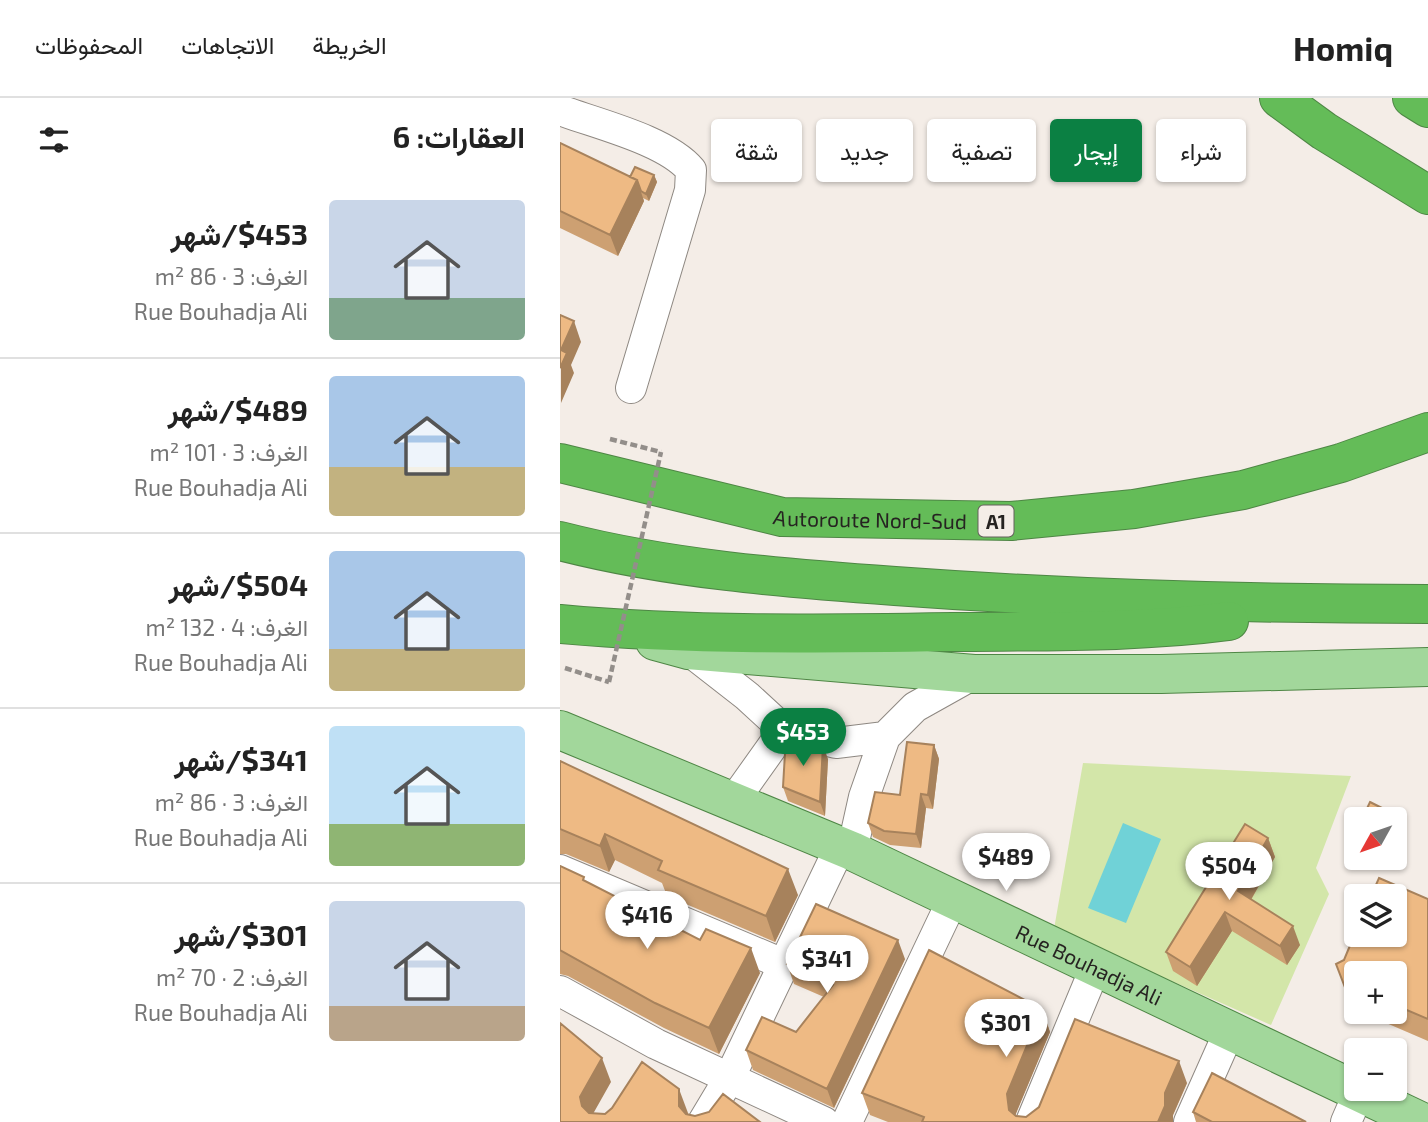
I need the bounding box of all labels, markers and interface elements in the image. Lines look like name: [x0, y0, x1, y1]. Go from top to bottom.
text: Homiq: [1293, 28, 1393, 68]
text: المحفوظات: [35, 30, 143, 59]
text: الاتجاهات: [181, 30, 274, 59]
text: الخريطة: [312, 30, 387, 59]
text: العقارات: 6: [393, 118, 525, 154]
chip: شقة: [711, 119, 802, 182]
chip: جديد: [816, 119, 913, 182]
chip: تصفية: [927, 119, 1036, 182]
chip: إيجار: [1050, 119, 1142, 182]
chip: شراء: [1156, 119, 1246, 182]
icon: filters: [35, 121, 73, 159]
text: $453/شهر: [171, 215, 308, 251]
icon: home: [385, 228, 469, 312]
text: الغرف: 3 · 86 m²: [155, 262, 308, 290]
text: Rue Bouhadja Ali: [134, 297, 308, 325]
text: $489/شهر: [168, 391, 308, 427]
icon: home: [385, 404, 469, 488]
text: الغرف: 3 · 101 m²: [150, 438, 308, 466]
text: Rue Bouhadja Ali: [134, 473, 308, 501]
street label: Autoroute Nord-Sud: [771, 503, 967, 533]
road number: A1: [978, 506, 1013, 536]
text: $504/شهر: [169, 566, 308, 602]
icon: home: [385, 579, 469, 663]
text: الغرف: 4 · 132 m²: [146, 613, 308, 641]
text: Rue Bouhadja Ali: [134, 648, 308, 676]
pin: $453: [762, 708, 844, 768]
text: $453: [776, 717, 830, 745]
text: $341/شهر: [174, 741, 308, 777]
icon: home: [385, 754, 469, 838]
text: الغرف: 3 · 86 m²: [155, 788, 308, 816]
north arrow: [1344, 807, 1407, 870]
map controls: [1344, 807, 1407, 1101]
text: Rue Bouhadja Ali: [134, 823, 308, 851]
pin: $489: [965, 834, 1047, 893]
text: $489: [978, 842, 1034, 870]
pin: $504: [1188, 842, 1270, 902]
text: $504: [1201, 851, 1257, 879]
button: layers: [1344, 884, 1407, 947]
pin: $416: [606, 892, 688, 951]
text: $416: [621, 900, 673, 928]
text: $301/شهر: [174, 916, 308, 952]
street label: Rue Bouhadja Ali: [1012, 918, 1167, 1009]
icon: home: [385, 929, 469, 1013]
pin: $341: [786, 936, 868, 995]
text: $341: [802, 944, 852, 972]
button: +: [1344, 961, 1407, 1024]
text: الغرف: 2 · 70 m²: [156, 963, 308, 991]
text: Rue Bouhadja Ali: [134, 998, 308, 1026]
pin: $301: [965, 1000, 1047, 1059]
text: $301: [981, 1008, 1031, 1036]
button: −: [1344, 1038, 1407, 1101]

